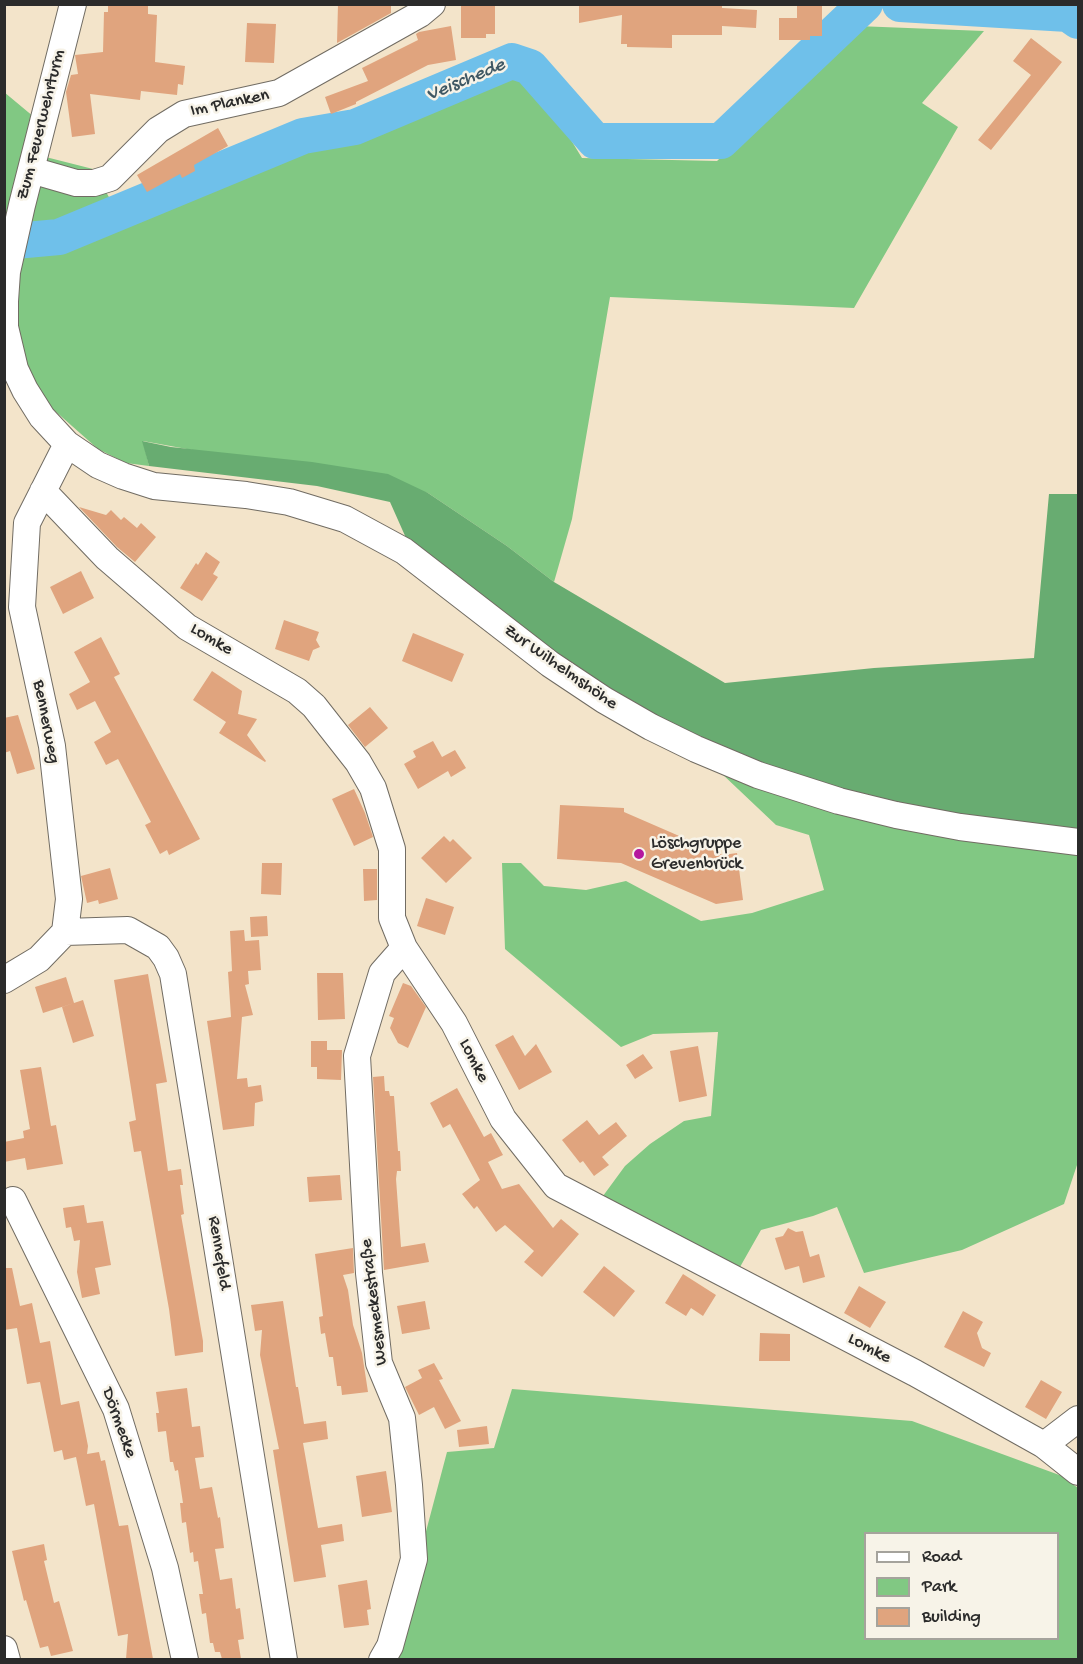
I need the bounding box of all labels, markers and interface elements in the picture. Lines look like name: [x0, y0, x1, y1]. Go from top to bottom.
street label: Zum Feuerwehrturm: [13, 48, 71, 202]
water label: Veischede: [423, 54, 509, 108]
street label: Im Planken: [189, 85, 271, 123]
street label: Lomke: [186, 619, 236, 661]
street label: Zur Wilhelmshöhe: [499, 621, 621, 715]
street label: Bennerweg: [26, 678, 64, 766]
place label: Löschgruppe Grevenbrück: [651, 833, 742, 876]
marker: Löschgruppe Grevenbrück: [632, 847, 646, 861]
street label: Lomke: [453, 1036, 493, 1086]
street label: Rennefeld: [202, 1215, 234, 1291]
street label: Wesmeckestraße: [357, 1238, 393, 1366]
street label: Lomke: [844, 1329, 894, 1369]
street label: Dörmecke: [95, 1385, 141, 1461]
legend: [864, 1532, 1059, 1640]
text: Road: [922, 1547, 961, 1568]
text: Park: [922, 1577, 956, 1598]
text: Building: [922, 1607, 981, 1628]

